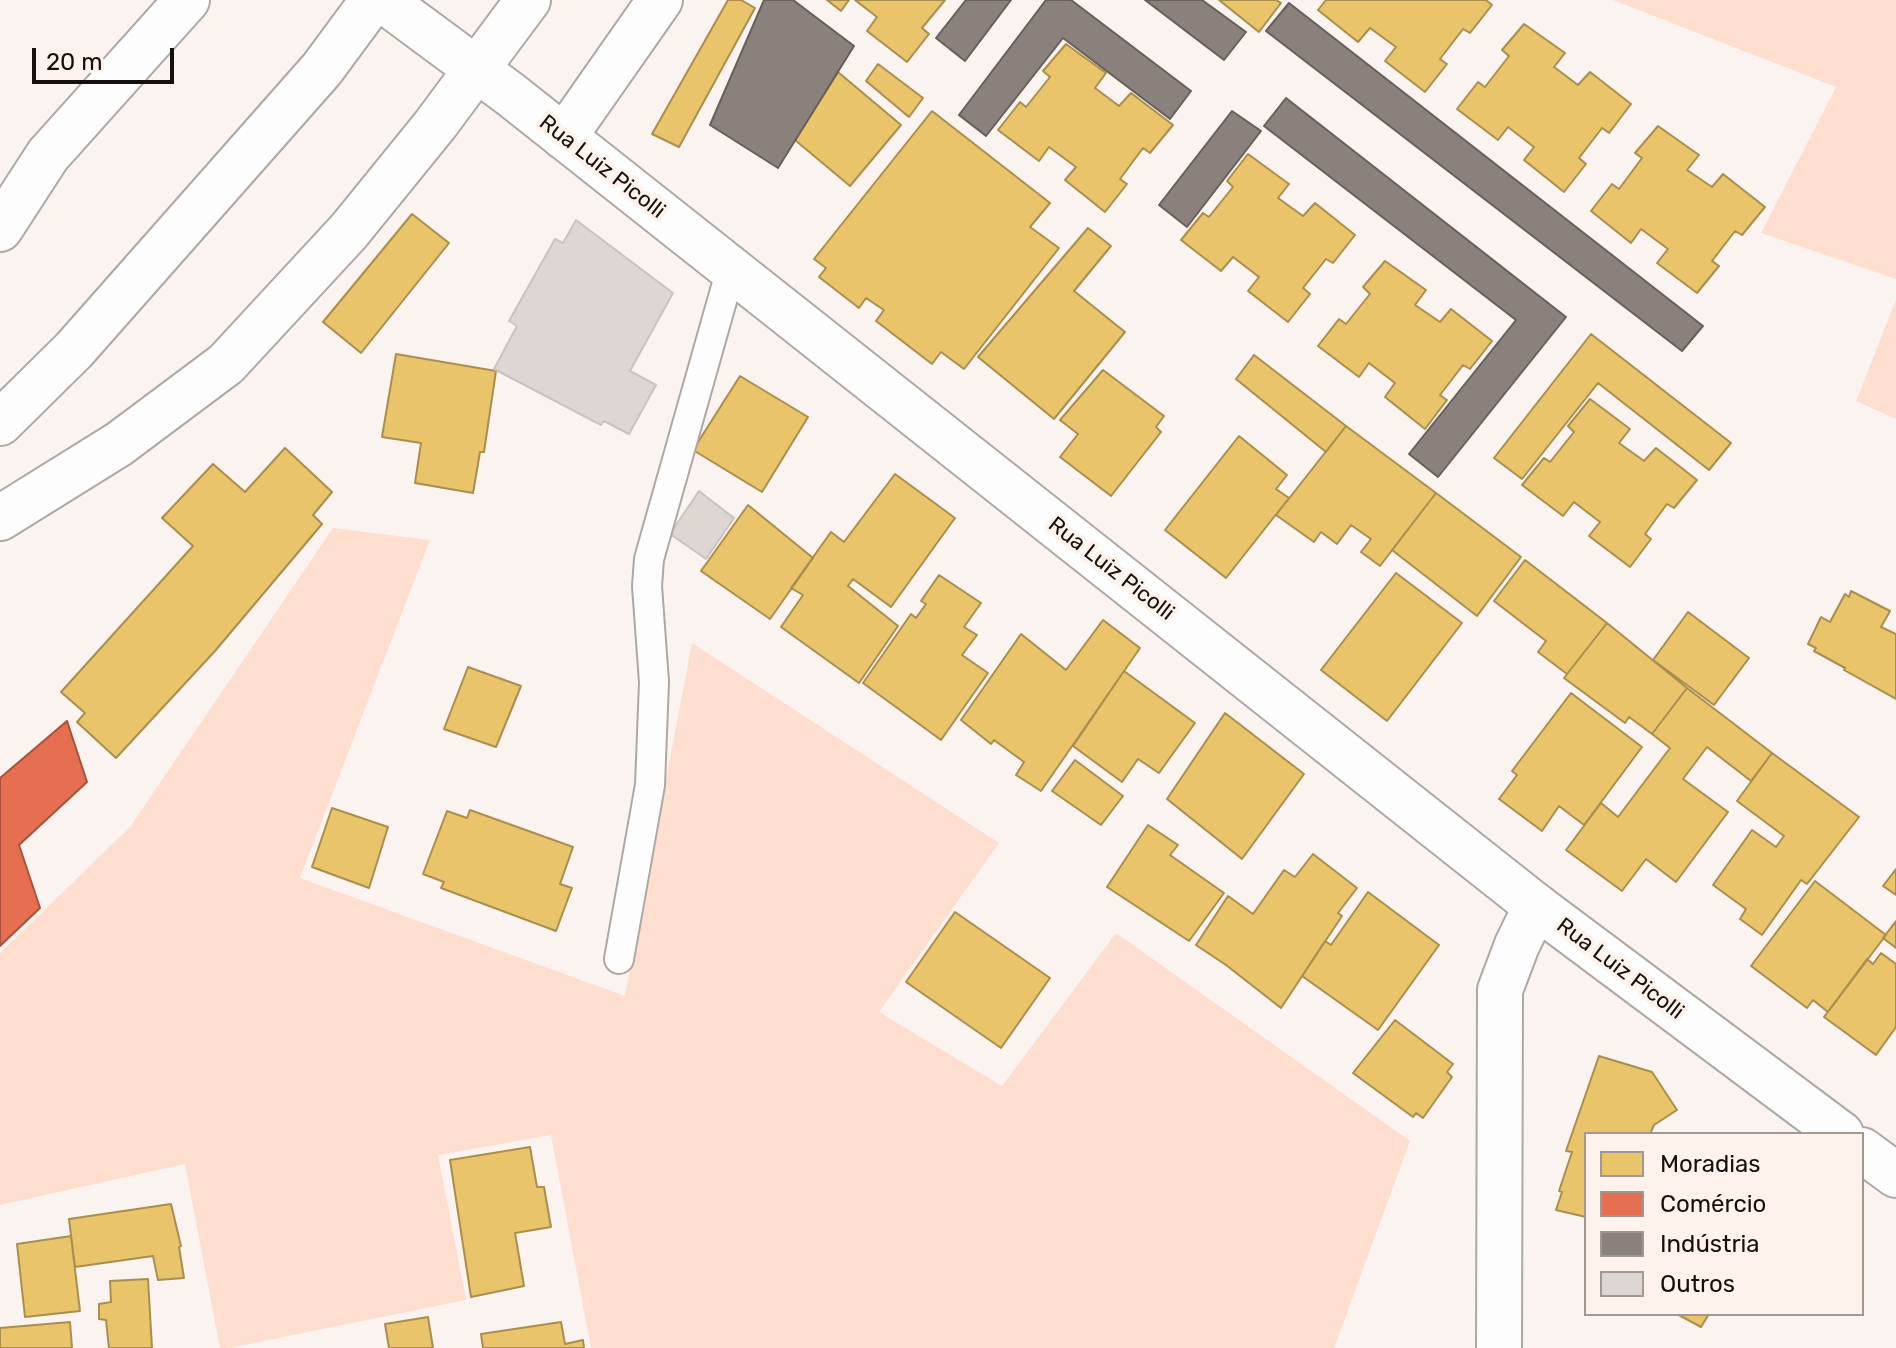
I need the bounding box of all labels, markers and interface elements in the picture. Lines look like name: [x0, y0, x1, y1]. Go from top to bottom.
scale bar: [36, 32, 178, 82]
text: 20 m: [46, 48, 103, 76]
street label: Rua Luiz Picolli: [534, 110, 670, 224]
street label: Rua Luiz Picolli: [1043, 512, 1179, 626]
street label: Rua Luiz Picolli: [1551, 913, 1689, 1025]
legend: [1584, 1132, 1864, 1316]
text: Moradias: [1660, 1150, 1761, 1178]
text: Comércio: [1660, 1190, 1766, 1218]
text: Indústria: [1660, 1230, 1760, 1258]
text: Outros: [1660, 1270, 1735, 1298]

